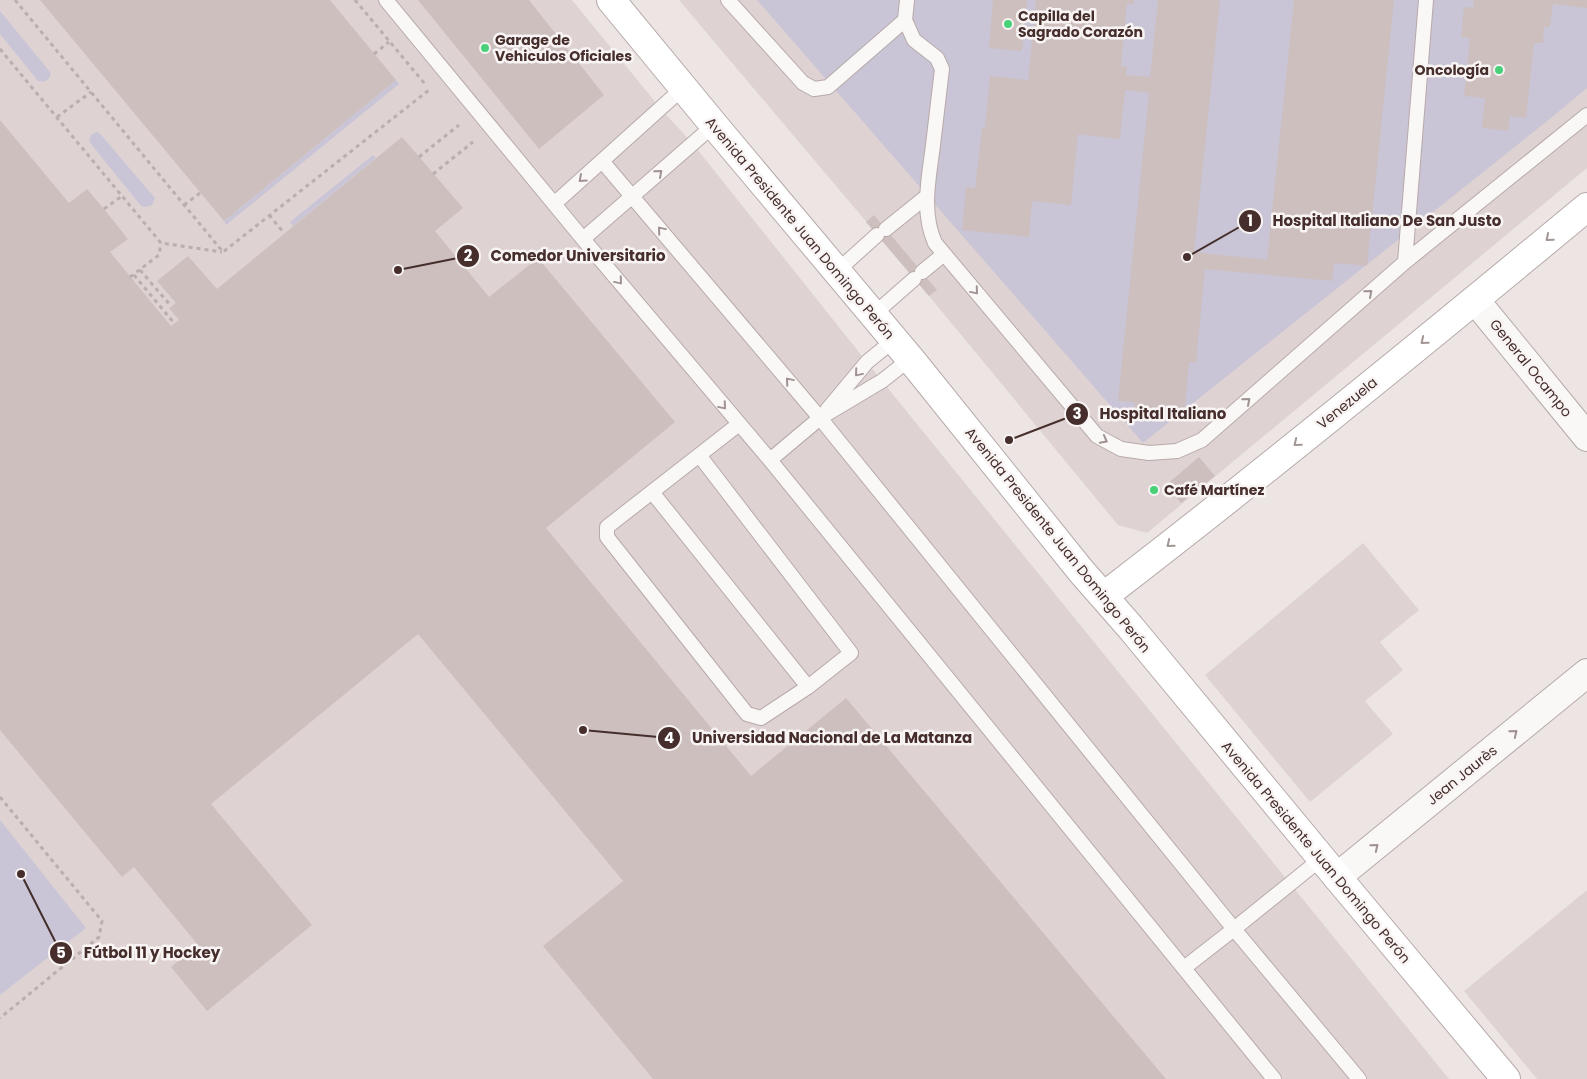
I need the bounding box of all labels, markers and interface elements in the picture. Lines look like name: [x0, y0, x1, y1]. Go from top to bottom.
place label: Capilla del Sagrado Corazón: [1018, 6, 1143, 42]
marker: Capilla del Sagrado Corazón: [1002, 18, 1014, 30]
place label: Garage de Vehiculos Oficiales: [495, 30, 632, 66]
marker: Garage de Vehiculos Oficiales: [479, 42, 491, 54]
place label: Oncología: [1415, 60, 1489, 80]
marker: Oncología: [1493, 64, 1505, 76]
street label: Avenida Presidente Juan Domingo Perón: [701, 113, 899, 343]
one-way arrow: [654, 169, 663, 178]
one-way arrow: [578, 173, 587, 182]
callout: Hospital Italiano De San Justo: [1238, 206, 1512, 236]
text: 1: [1247, 210, 1253, 231]
text: Hospital Italiano De San Justo: [1273, 210, 1502, 231]
one-way arrow: [657, 227, 666, 236]
one-way arrow: [1546, 233, 1555, 242]
callout: Comedor Universitario: [456, 241, 676, 271]
text: 2: [464, 245, 473, 266]
text: Comedor Universitario: [490, 245, 666, 266]
one-way arrow: [613, 276, 622, 285]
one-way arrow: [970, 286, 979, 295]
one-way arrow: [1364, 290, 1373, 299]
street label: General Ocampo: [1485, 315, 1577, 421]
one-way arrow: [1420, 336, 1429, 345]
one-way arrow: [854, 367, 863, 376]
street label: Venezuela: [1312, 372, 1382, 434]
one-way arrow: [786, 378, 794, 387]
one-way arrow: [1242, 397, 1251, 406]
callout: Hospital Italiano: [1065, 399, 1237, 429]
one-way arrow: [718, 400, 727, 409]
text: 3: [1072, 403, 1082, 424]
text: Hospital Italiano: [1100, 403, 1227, 424]
street label: Avenida Presidente Juan Domingo Perón: [961, 423, 1155, 657]
one-way arrow: [1099, 434, 1108, 444]
one-way arrow: [1294, 437, 1303, 445]
place label: Café Martínez: [1164, 480, 1264, 500]
marker: Café Martínez: [1148, 484, 1160, 496]
one-way arrow: [1167, 539, 1176, 547]
callout: Universidad Nacional de La Matanza: [657, 723, 982, 753]
text: 4: [664, 727, 674, 748]
text: Universidad Nacional de La Matanza: [692, 727, 972, 748]
one-way arrow: [1508, 730, 1517, 738]
street label: Avenida Presidente Juan Domingo Perón: [1217, 737, 1415, 967]
street label: Jean Jaurès: [1423, 740, 1501, 810]
one-way arrow: [1369, 843, 1378, 852]
callout: Fútbol 11 y Hockey: [49, 938, 230, 968]
text: 5: [56, 942, 66, 963]
text: Fútbol 11 y Hockey: [84, 942, 221, 963]

